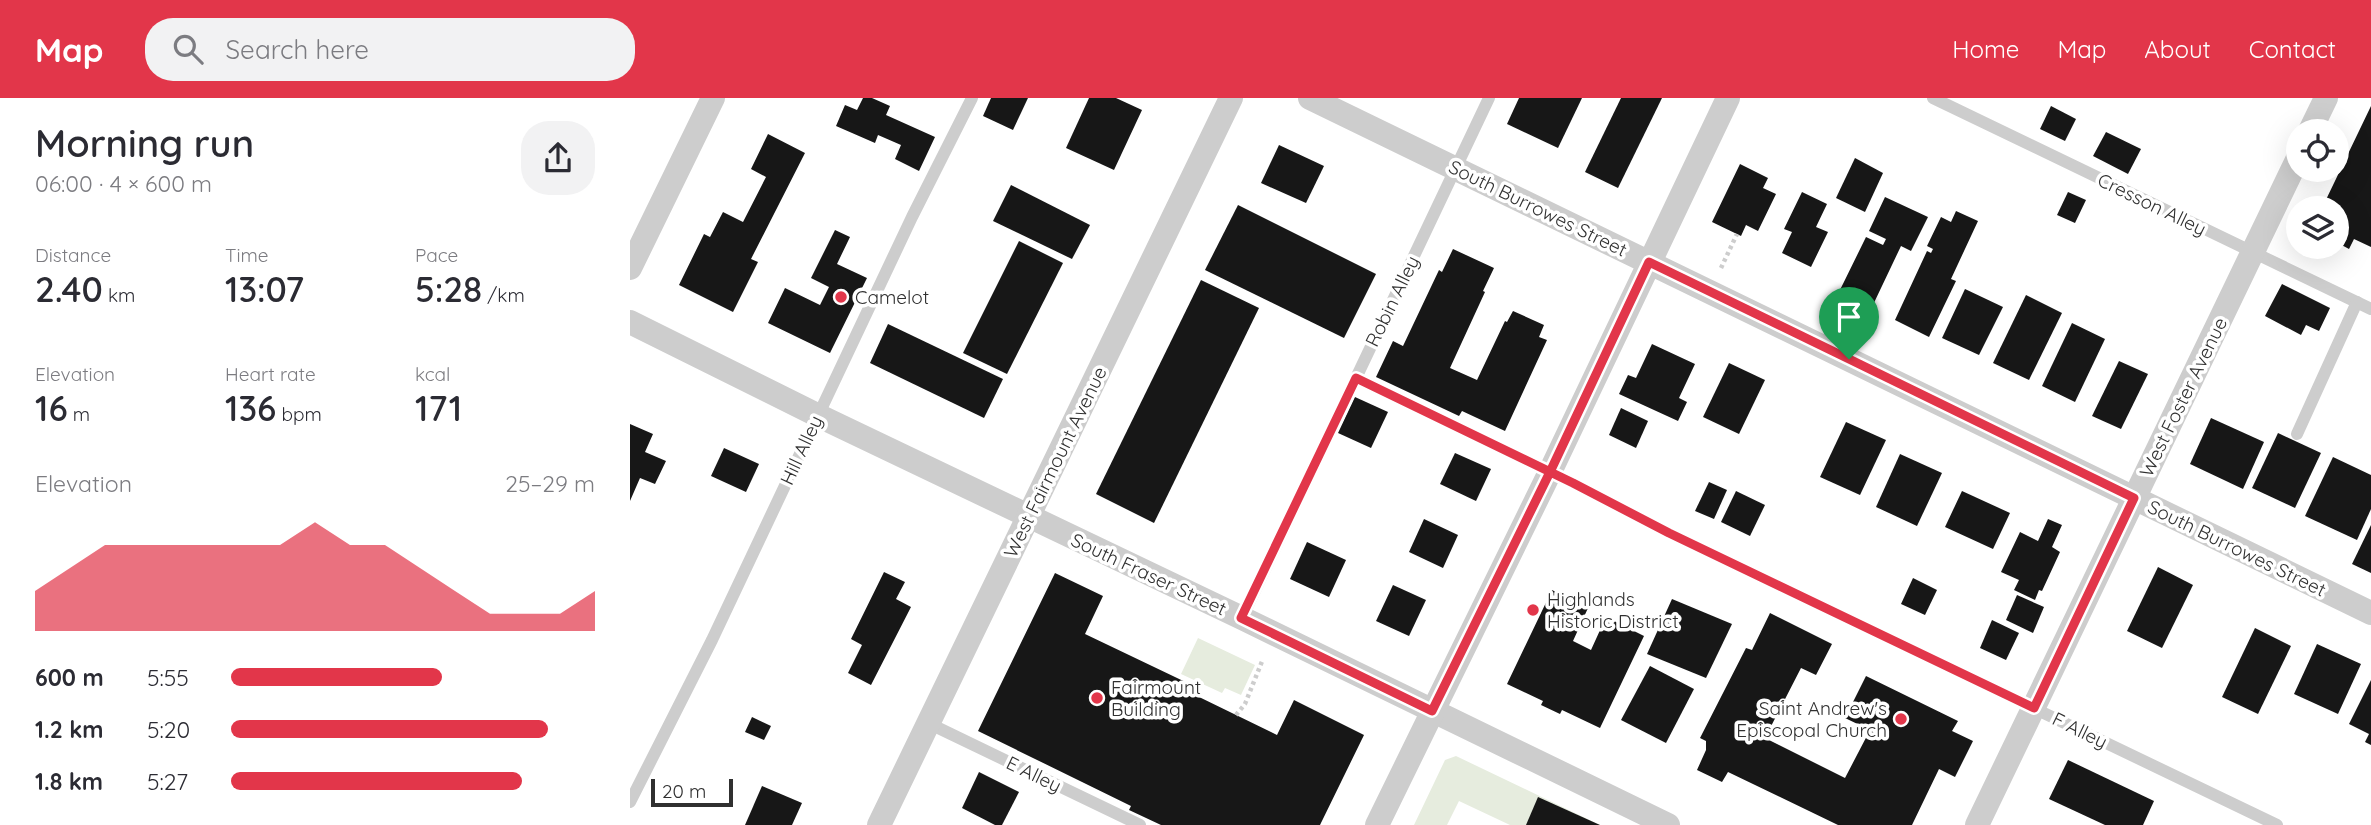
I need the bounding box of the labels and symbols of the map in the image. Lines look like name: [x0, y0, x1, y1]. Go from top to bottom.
street label: South Burrowes Street: [1445, 154, 1631, 262]
street label: Cresson Alley: [2094, 167, 2210, 241]
street label: Robin Alley: [1360, 252, 1424, 350]
place label: Camelot: [855, 285, 929, 309]
pin: [1819, 287, 1879, 359]
marker: Camelot: [833, 289, 849, 305]
street label: West Foster Avenue: [2134, 313, 2232, 481]
street label: West Fairmount Avenue: [998, 362, 1112, 562]
street label: Hill Alley: [774, 411, 828, 489]
street label: South Burrowes Street: [2144, 494, 2330, 602]
street label: South Fraser Street: [1068, 527, 1230, 621]
place label: Highlands Historic District: [1547, 587, 1679, 633]
marker: Highlands Historic District: [1525, 602, 1541, 618]
place label: Fairmount Building: [1111, 675, 1201, 721]
marker: Fairmount Building: [1089, 690, 1105, 706]
place label: Saint Andrew's Episcopal Church: [1736, 696, 1887, 742]
street label: F Alley: [2049, 706, 2111, 754]
marker: Saint Andrew's Episcopal Church: [1893, 711, 1909, 727]
street label: E Alley: [1003, 750, 1065, 798]
scale bar: [651, 776, 733, 808]

